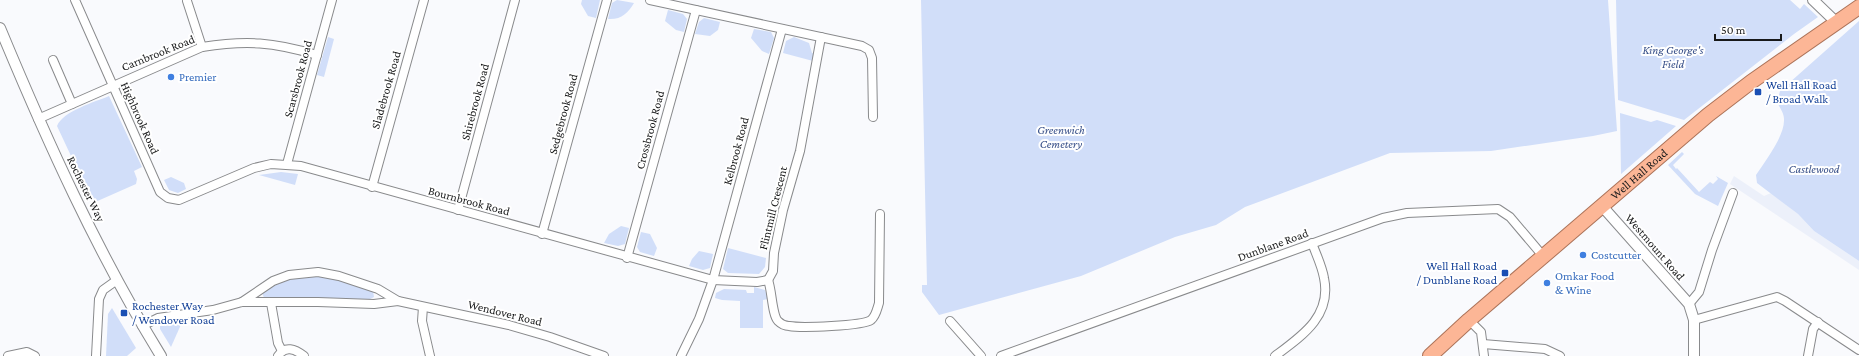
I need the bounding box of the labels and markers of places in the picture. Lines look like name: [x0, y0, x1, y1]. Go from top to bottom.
place label: Premier: [179, 70, 217, 84]
marker: Premier: [166, 72, 176, 82]
place label: Well Hall Road / Broad Walk: [1766, 78, 1837, 106]
marker: Well Hall Road / Broad Walk: [1753, 87, 1763, 97]
place label: Costcutter: [1591, 248, 1642, 262]
marker: Costcutter: [1578, 250, 1588, 260]
place label: Well Hall Road / Dunblane Road: [1416, 259, 1498, 287]
marker: Well Hall Road / Dunblane Road: [1500, 268, 1510, 278]
place label: Omkar Food & Wine: [1555, 269, 1615, 297]
marker: Omkar Food & Wine: [1542, 278, 1552, 288]
place label: Rochester Way / Wendover Road: [132, 299, 215, 327]
marker: Rochester Way / Wendover Road: [119, 308, 129, 318]

